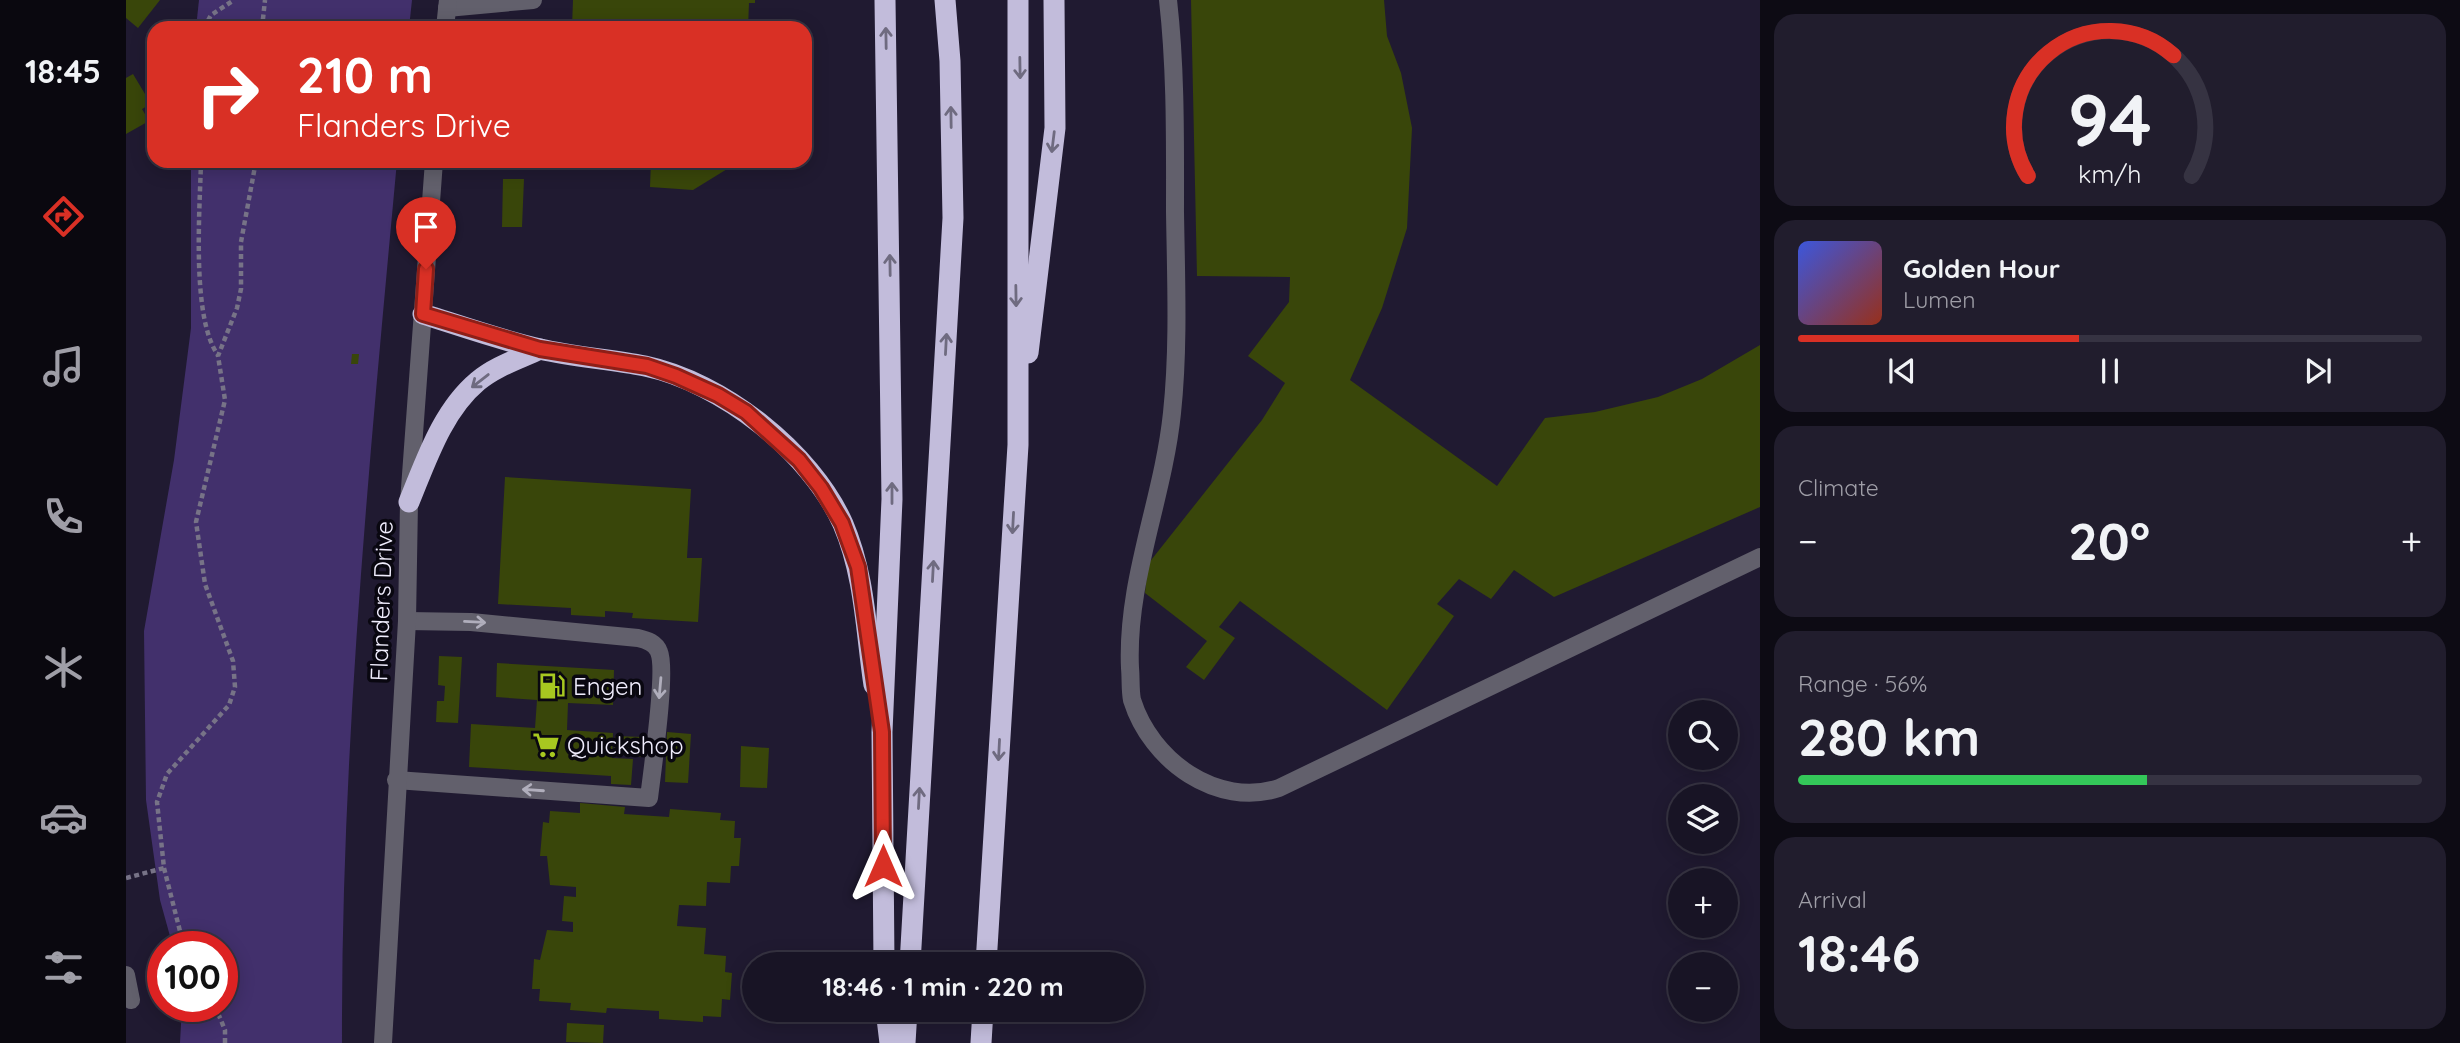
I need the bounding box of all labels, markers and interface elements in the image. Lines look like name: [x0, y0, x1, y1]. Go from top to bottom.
one-way arrow: [879, 27, 893, 50]
text: 210 m: [297, 44, 433, 105]
icon: right: [182, 49, 273, 140]
text: 18:45: [25, 51, 101, 91]
one-way arrow: [1013, 56, 1026, 79]
text: 94: [2068, 73, 2152, 164]
text: Flanders Drive: [297, 105, 511, 145]
one-way arrow: [944, 106, 958, 129]
one-way arrow: [1047, 130, 1060, 152]
text: km/h: [2078, 158, 2142, 189]
icon: directions: [39, 192, 88, 241]
pin: [396, 197, 456, 269]
icon: arrive: [407, 208, 445, 246]
text: Golden Hour: [1903, 252, 2060, 285]
one-way arrow: [883, 254, 896, 277]
one-way arrow: [1009, 284, 1023, 307]
text: Lumen: [1903, 285, 1976, 314]
one-way arrow: [939, 333, 952, 356]
icon: music: [39, 342, 88, 391]
icon: previous: [1883, 352, 1921, 390]
icon: pause: [2091, 352, 2129, 390]
icon: next: [2299, 352, 2337, 390]
one-way arrow: [472, 373, 490, 388]
text: Climate: [1798, 473, 1879, 502]
one-way arrow: [885, 482, 899, 505]
icon: phone: [39, 492, 88, 541]
text: 20°: [2068, 508, 2150, 573]
one-way arrow: [1006, 511, 1019, 534]
text: −: [1798, 517, 1818, 565]
text: +: [2401, 517, 2422, 565]
street label: Flanders Drive: [363, 520, 399, 682]
one-way arrow: [927, 560, 940, 583]
one-way arrow: [463, 616, 486, 629]
icon: climate: [39, 643, 88, 692]
text: Range · 56%: [1798, 669, 1927, 698]
fuel station icon: Engen: [537, 671, 567, 701]
place label: Engen: [573, 671, 642, 701]
one-way arrow: [653, 677, 666, 699]
map controls: [1668, 700, 1738, 1022]
button: search: [1668, 700, 1738, 770]
text: 280 km: [1798, 704, 1980, 769]
supermarket icon: Quickshop: [531, 730, 561, 760]
place label: Quickshop: [567, 730, 683, 760]
one-way arrow: [992, 738, 1005, 761]
one-way arrow: [522, 783, 544, 796]
button: layers: [1668, 784, 1738, 854]
one-way arrow: [913, 787, 926, 810]
icon: car: [39, 793, 88, 842]
position arrow: [846, 829, 920, 903]
button: +: [1668, 868, 1738, 938]
text: Arrival: [1798, 885, 1867, 914]
text: 18:46: [1798, 920, 1920, 985]
speed limit sign: 100: [147, 931, 238, 1022]
icon: filters: [39, 943, 88, 992]
button: −: [1668, 952, 1738, 1022]
text: 18:46 · 1 min · 220 m: [822, 970, 1064, 1003]

